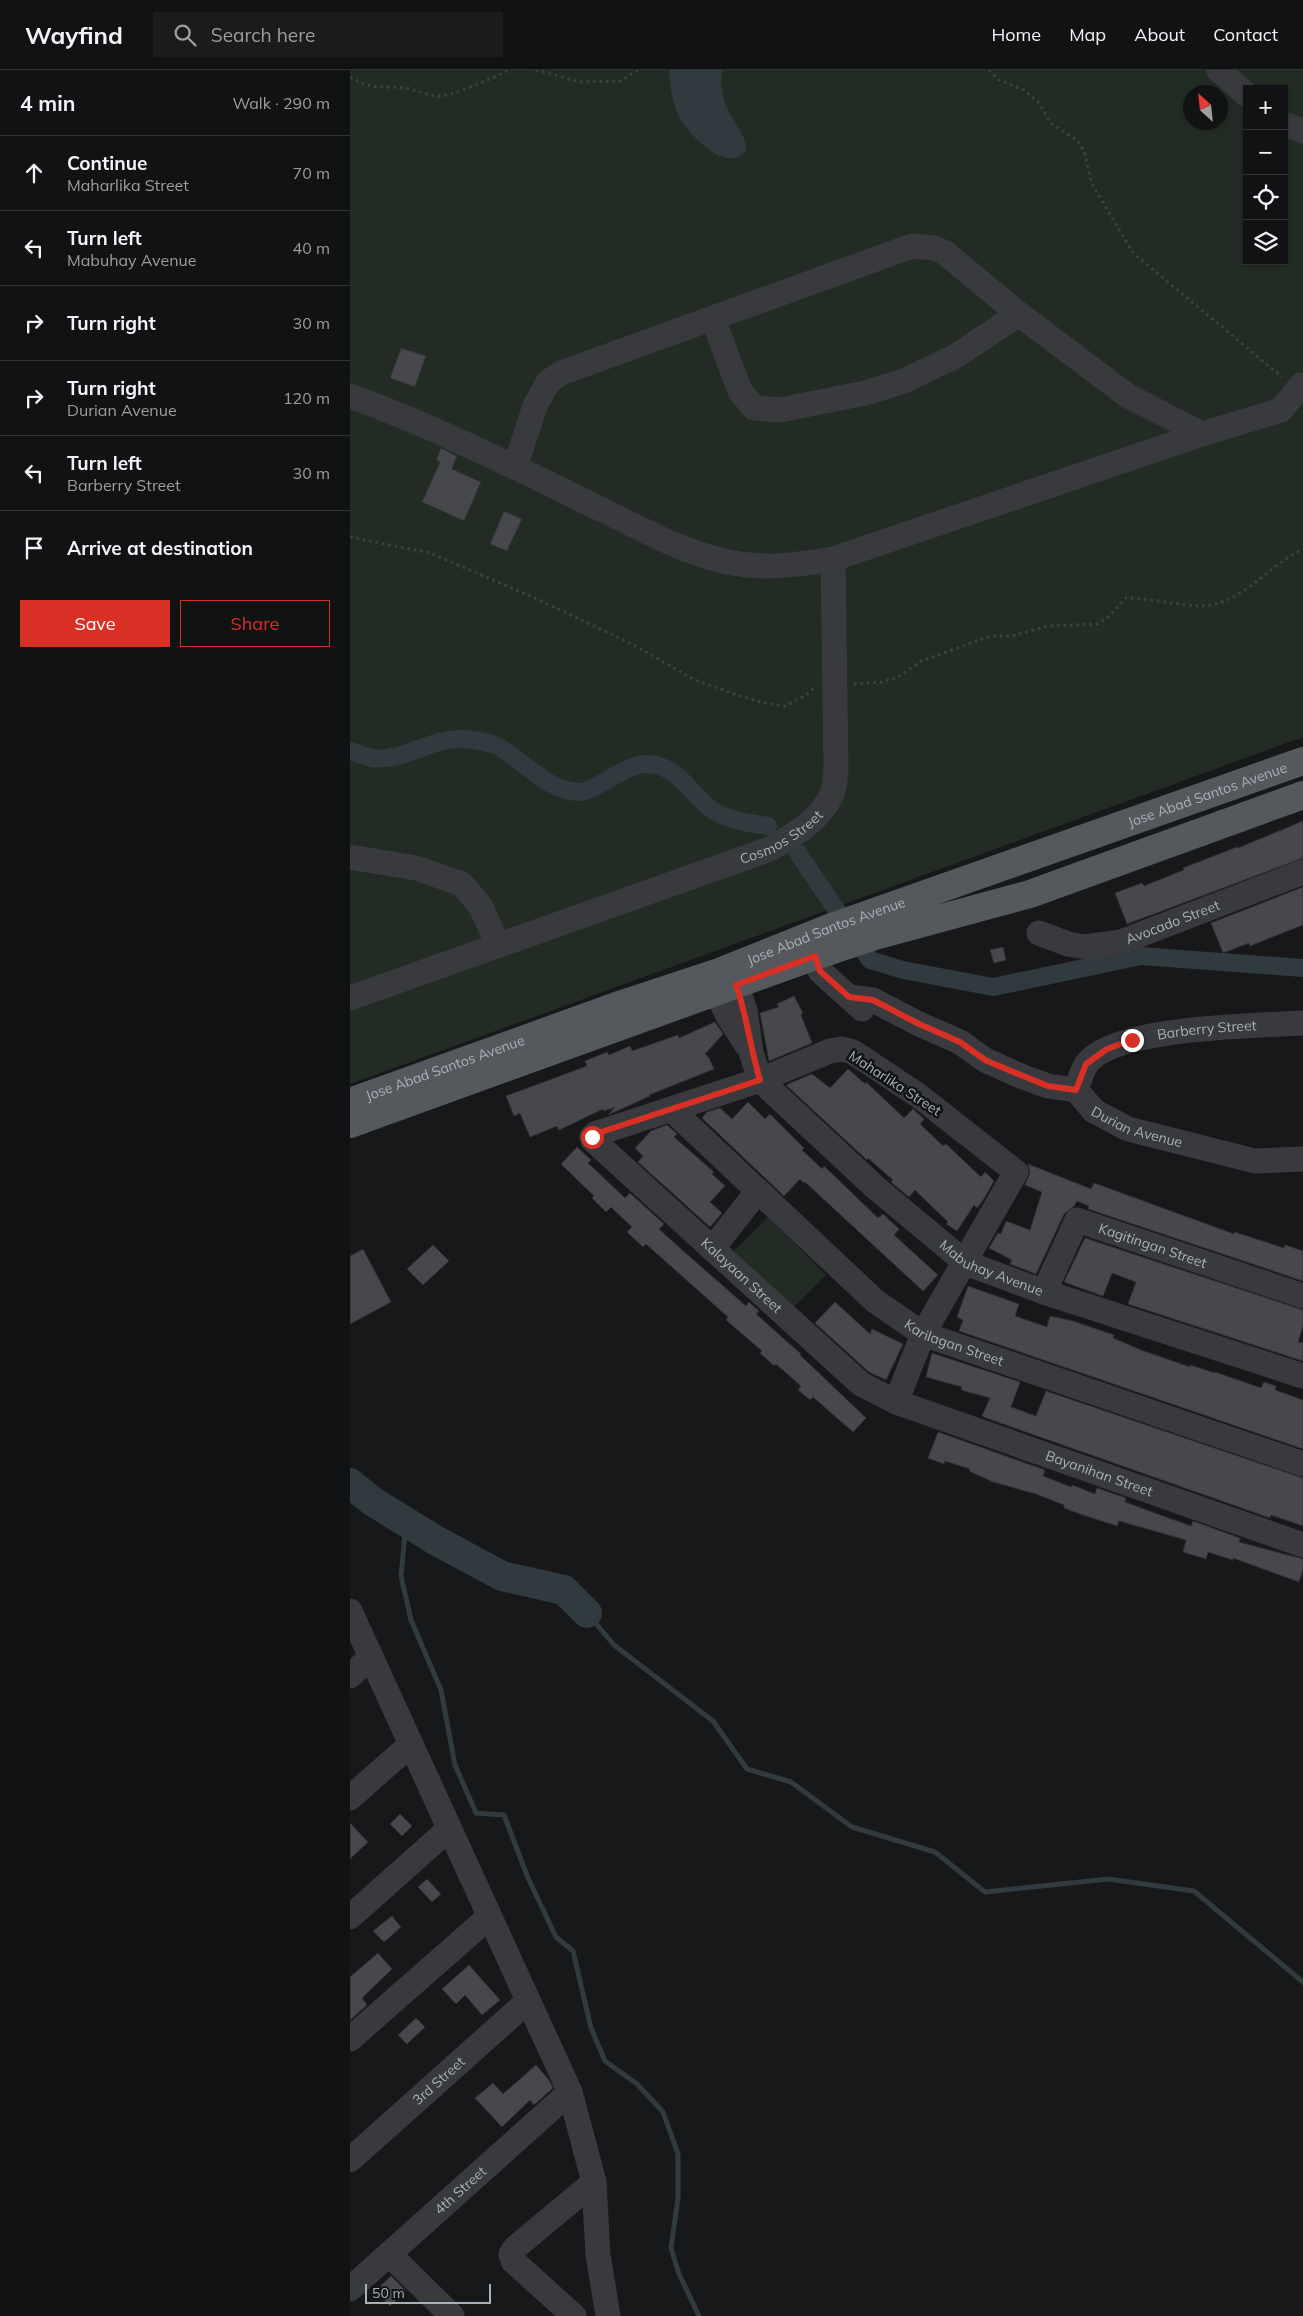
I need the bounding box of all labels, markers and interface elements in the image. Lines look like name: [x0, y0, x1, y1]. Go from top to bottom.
search box: [153, 12, 503, 57]
text: Wayfind: [25, 20, 123, 50]
icon: search: [171, 21, 199, 49]
text: Search here: [211, 23, 315, 47]
text: Home: [991, 23, 1041, 46]
text: Map: [1069, 23, 1106, 46]
text: About: [1134, 23, 1185, 46]
text: Contact: [1213, 23, 1278, 46]
north arrow: [1183, 85, 1228, 130]
map controls: [1243, 85, 1288, 265]
button: +: [1243, 85, 1288, 130]
text: 4 min: [20, 90, 75, 116]
text: Walk · 290 m: [232, 93, 330, 113]
button: −: [1243, 130, 1288, 175]
text: Continue: [67, 151, 147, 175]
icon: ahead: [20, 159, 48, 187]
text: 70 m: [293, 163, 330, 183]
text: Maharlika Street: [67, 175, 189, 195]
button: locate: [1243, 175, 1288, 220]
button: layers: [1243, 220, 1288, 265]
text: Turn left: [67, 226, 142, 250]
icon: left: [20, 234, 48, 262]
text: 40 m: [293, 238, 330, 258]
text: Mabuhay Avenue: [67, 250, 196, 270]
icon: right: [20, 309, 48, 337]
text: Turn right: [67, 311, 156, 335]
text: 30 m: [293, 313, 330, 333]
text: Turn right: [67, 376, 156, 400]
icon: right: [20, 384, 48, 412]
text: 120 m: [283, 388, 330, 408]
text: Durian Avenue: [67, 400, 177, 420]
text: Turn left: [67, 451, 142, 475]
icon: left: [20, 459, 48, 487]
text: 30 m: [293, 463, 330, 483]
text: Barberry Street: [67, 475, 181, 495]
icon: arrive: [20, 534, 48, 562]
text: Arrive at destination: [67, 536, 253, 560]
button: Save: [20, 600, 170, 647]
button: Share: [180, 600, 330, 647]
street label: Jose Abad Santos Avenue: [1125, 758, 1290, 831]
street label: Cosmos Street: [737, 806, 827, 868]
street label: Jose Abad Santos Avenue: [744, 893, 908, 969]
street label: Avocado Street: [1123, 896, 1222, 948]
street label: Barberry Street: [1156, 1016, 1257, 1044]
route end: [1121, 1029, 1144, 1052]
street label: Jose Abad Santos Avenue: [363, 1031, 527, 1105]
street label: Maharlika Street: [845, 1046, 945, 1120]
street label: Durian Avenue: [1088, 1102, 1184, 1151]
route start: [581, 1126, 604, 1149]
street label: Kagitingan Street: [1096, 1219, 1209, 1272]
street label: Kalayaan Street: [697, 1234, 786, 1317]
street label: Mabuhay Avenue: [936, 1236, 1046, 1300]
street label: Karilagan Street: [901, 1315, 1006, 1370]
street label: Bayanihan Street: [1043, 1446, 1155, 1501]
street label: 3rd Street: [409, 2053, 469, 2109]
street label: 4th Street: [430, 2162, 490, 2218]
scale bar: [365, 2281, 491, 2304]
text: 50 m: [372, 2284, 405, 2302]

